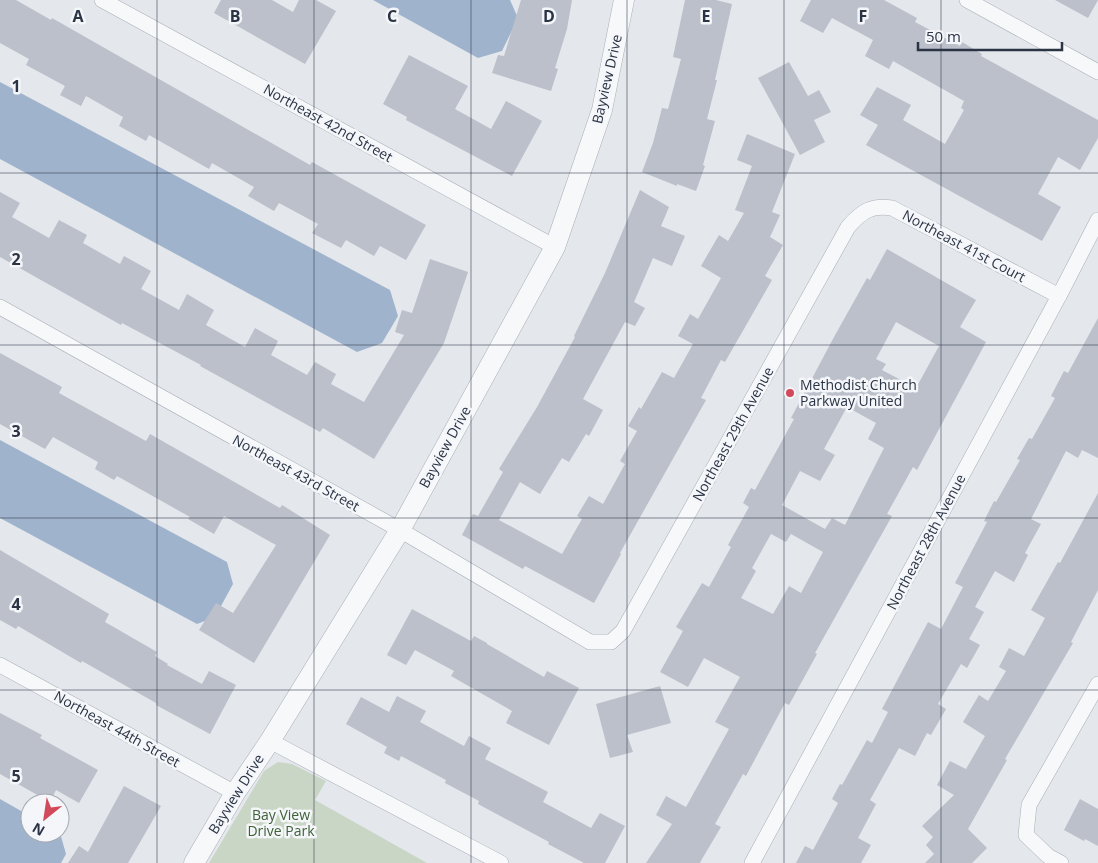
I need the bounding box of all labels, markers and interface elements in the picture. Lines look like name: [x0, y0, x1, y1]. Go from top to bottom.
text: A: [72, 5, 84, 27]
text: B: [230, 5, 240, 27]
text: C: [387, 5, 397, 27]
text: D: [543, 5, 555, 27]
text: E: [702, 5, 711, 27]
text: F: [859, 5, 867, 27]
scale bar: [918, 20, 1062, 52]
text: 50 m: [926, 26, 961, 46]
street label: Bayview Drive: [587, 32, 626, 125]
text: 1: [11, 75, 21, 97]
street label: Northeast 42nd Street: [260, 79, 396, 166]
street label: Northeast 41st Court: [899, 205, 1029, 286]
text: 2: [11, 248, 21, 270]
street label: Northeast 29th Avenue: [688, 363, 778, 504]
place label: Methodist Church Parkway United: [800, 375, 917, 410]
marker: Methodist Church Parkway United: [784, 387, 796, 399]
street label: Bayview Drive: [414, 402, 475, 491]
text: 3: [11, 420, 21, 442]
street label: Northeast 43rd Street: [229, 430, 363, 515]
street label: Northeast 28th Avenue: [882, 470, 969, 613]
text: 4: [11, 593, 21, 615]
street label: Northeast 44th Street: [51, 686, 184, 771]
street label: Bayview Drive: [203, 750, 268, 837]
text: 5: [11, 765, 21, 787]
north arrow: [20, 793, 70, 843]
park label: Bay View Drive Park: [247, 805, 315, 840]
text: N: [29, 819, 48, 841]

